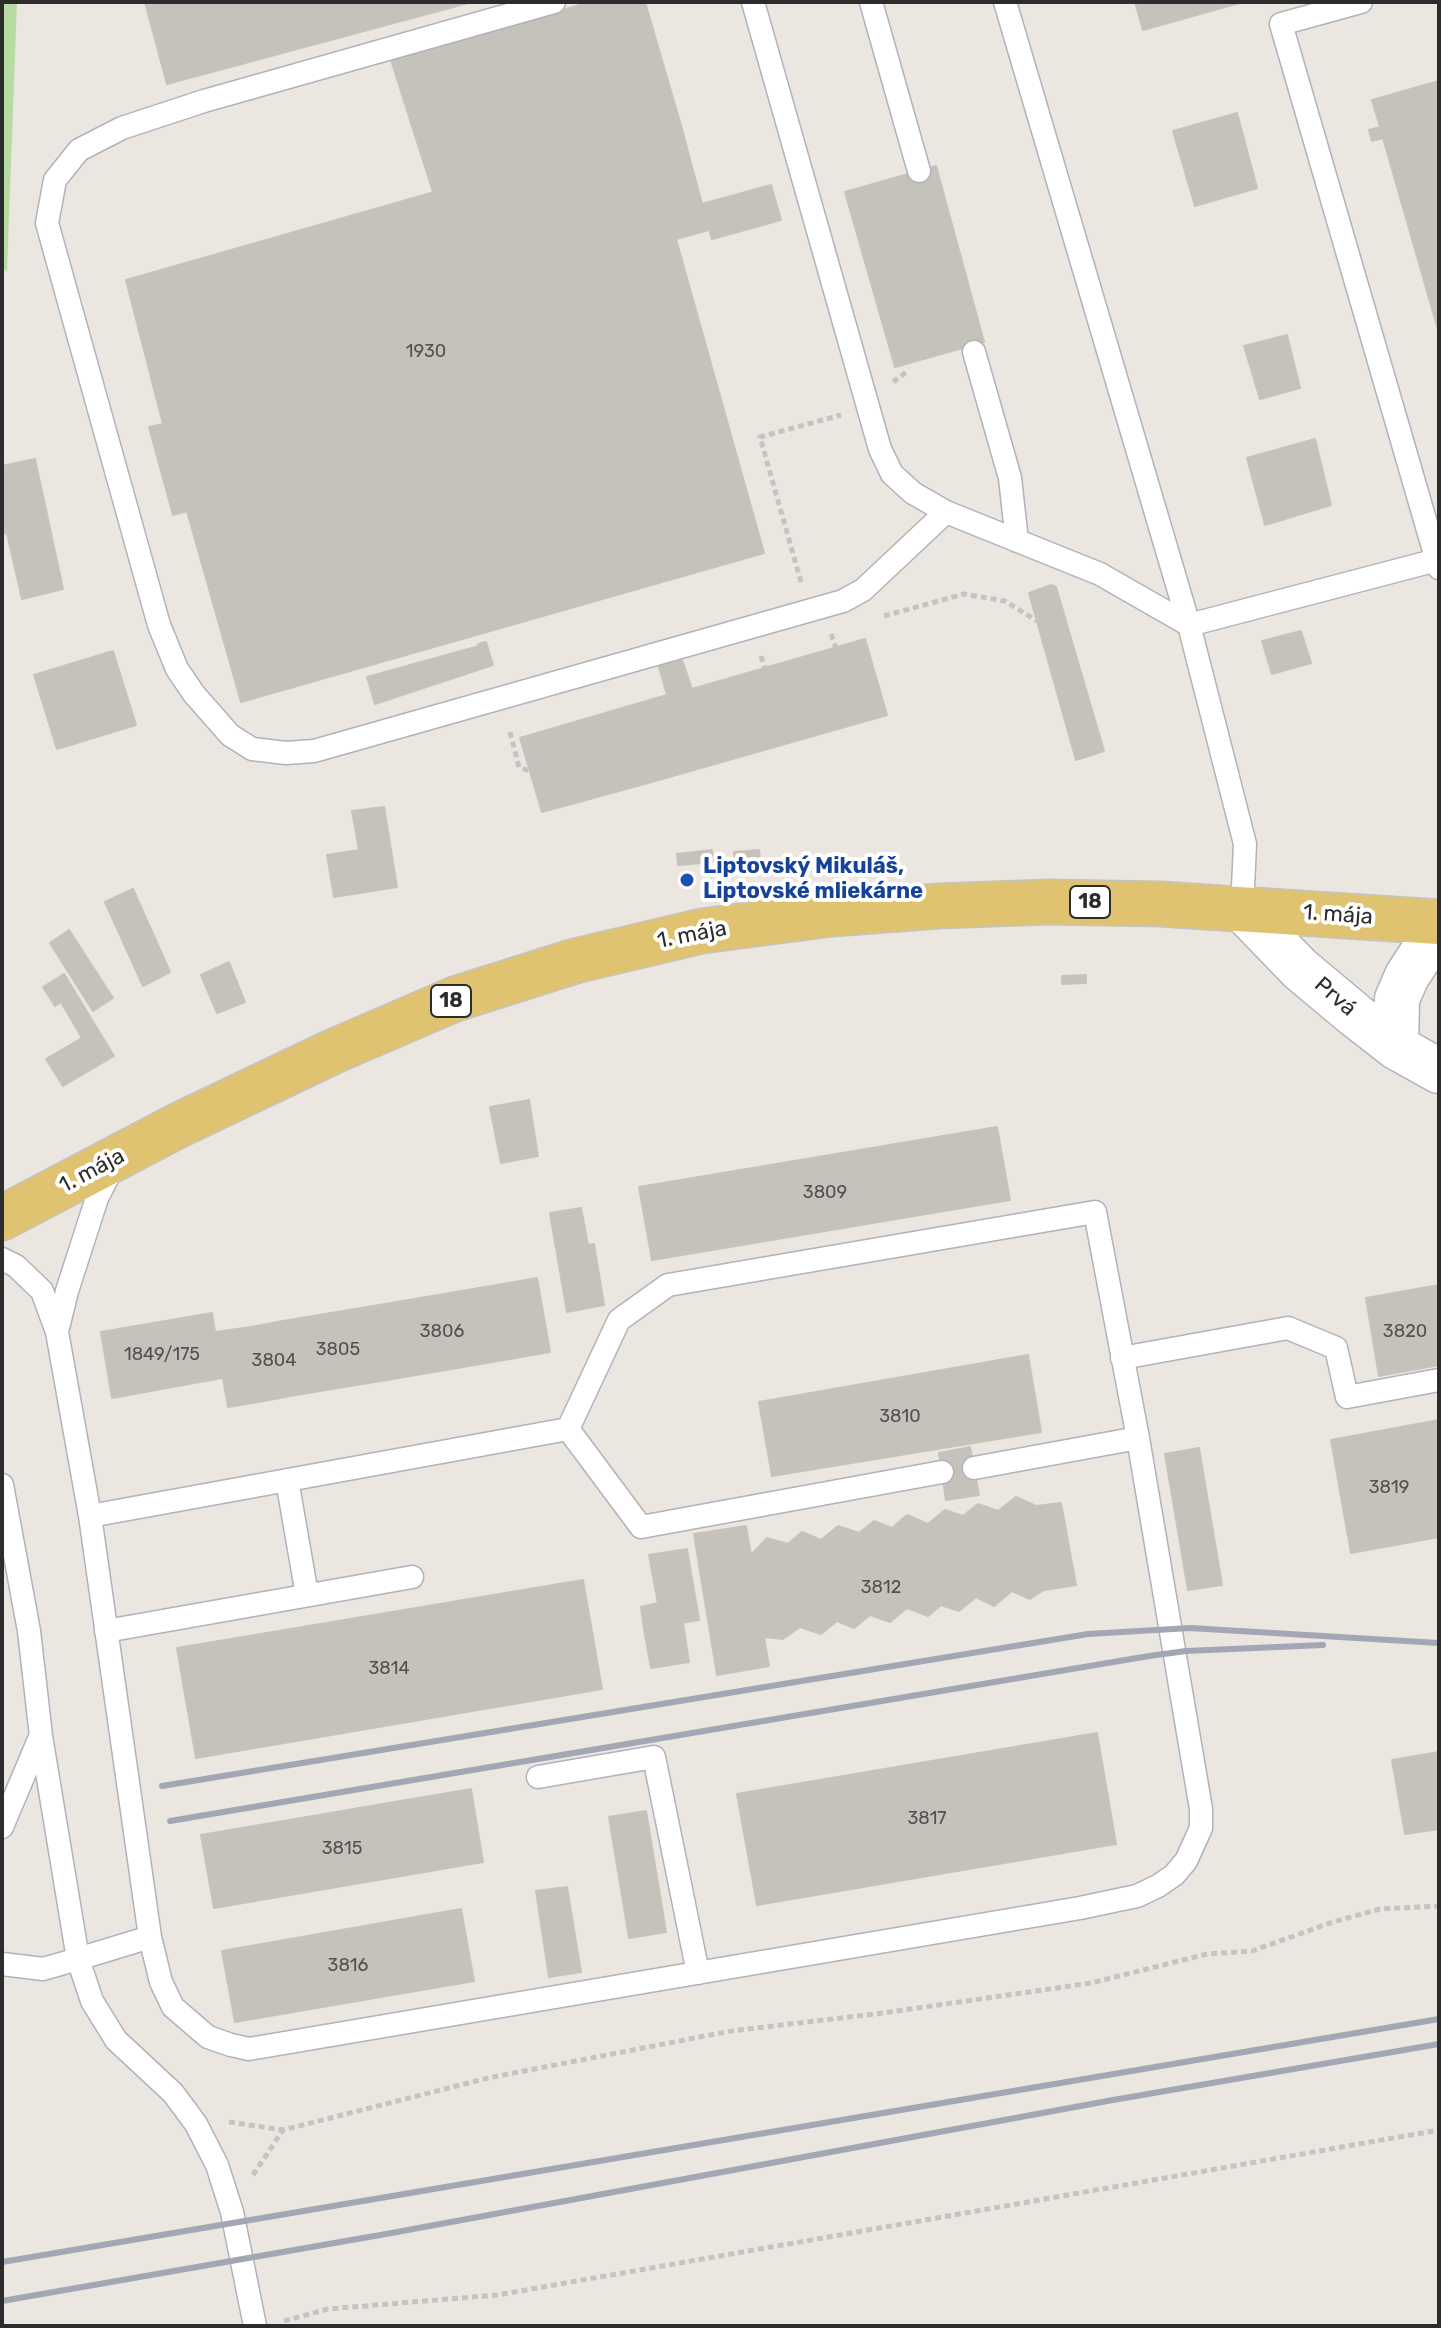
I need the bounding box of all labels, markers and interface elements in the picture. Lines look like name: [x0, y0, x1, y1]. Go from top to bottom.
house number: 1930: [406, 341, 446, 363]
place label: Liptovský Mikuláš, Liptovské mliekárne: [703, 854, 923, 906]
marker: Liptovský Mikuláš, Liptovské mliekárne: [678, 871, 696, 889]
road number: 18: [1070, 886, 1110, 918]
street label: 1. mája: [1302, 899, 1374, 931]
street label: 1. mája: [655, 915, 729, 955]
street label: Prvá: [1309, 972, 1361, 1022]
road number: 18: [431, 985, 471, 1017]
street label: 1. mája: [55, 1143, 129, 1199]
house number: 3809: [803, 1182, 847, 1204]
house number: 3806: [420, 1321, 464, 1343]
house number: 3820: [1383, 1321, 1427, 1343]
house number: 3805: [316, 1339, 360, 1361]
house number: 1849/175: [124, 1344, 200, 1366]
house number: 3804: [252, 1350, 296, 1372]
house number: 3810: [879, 1406, 921, 1428]
house number: 3819: [1369, 1477, 1409, 1499]
house number: 3812: [861, 1577, 901, 1599]
house number: 3814: [368, 1658, 410, 1680]
house number: 3817: [907, 1808, 947, 1830]
house number: 3815: [322, 1838, 362, 1860]
house number: 3816: [328, 1955, 368, 1977]

